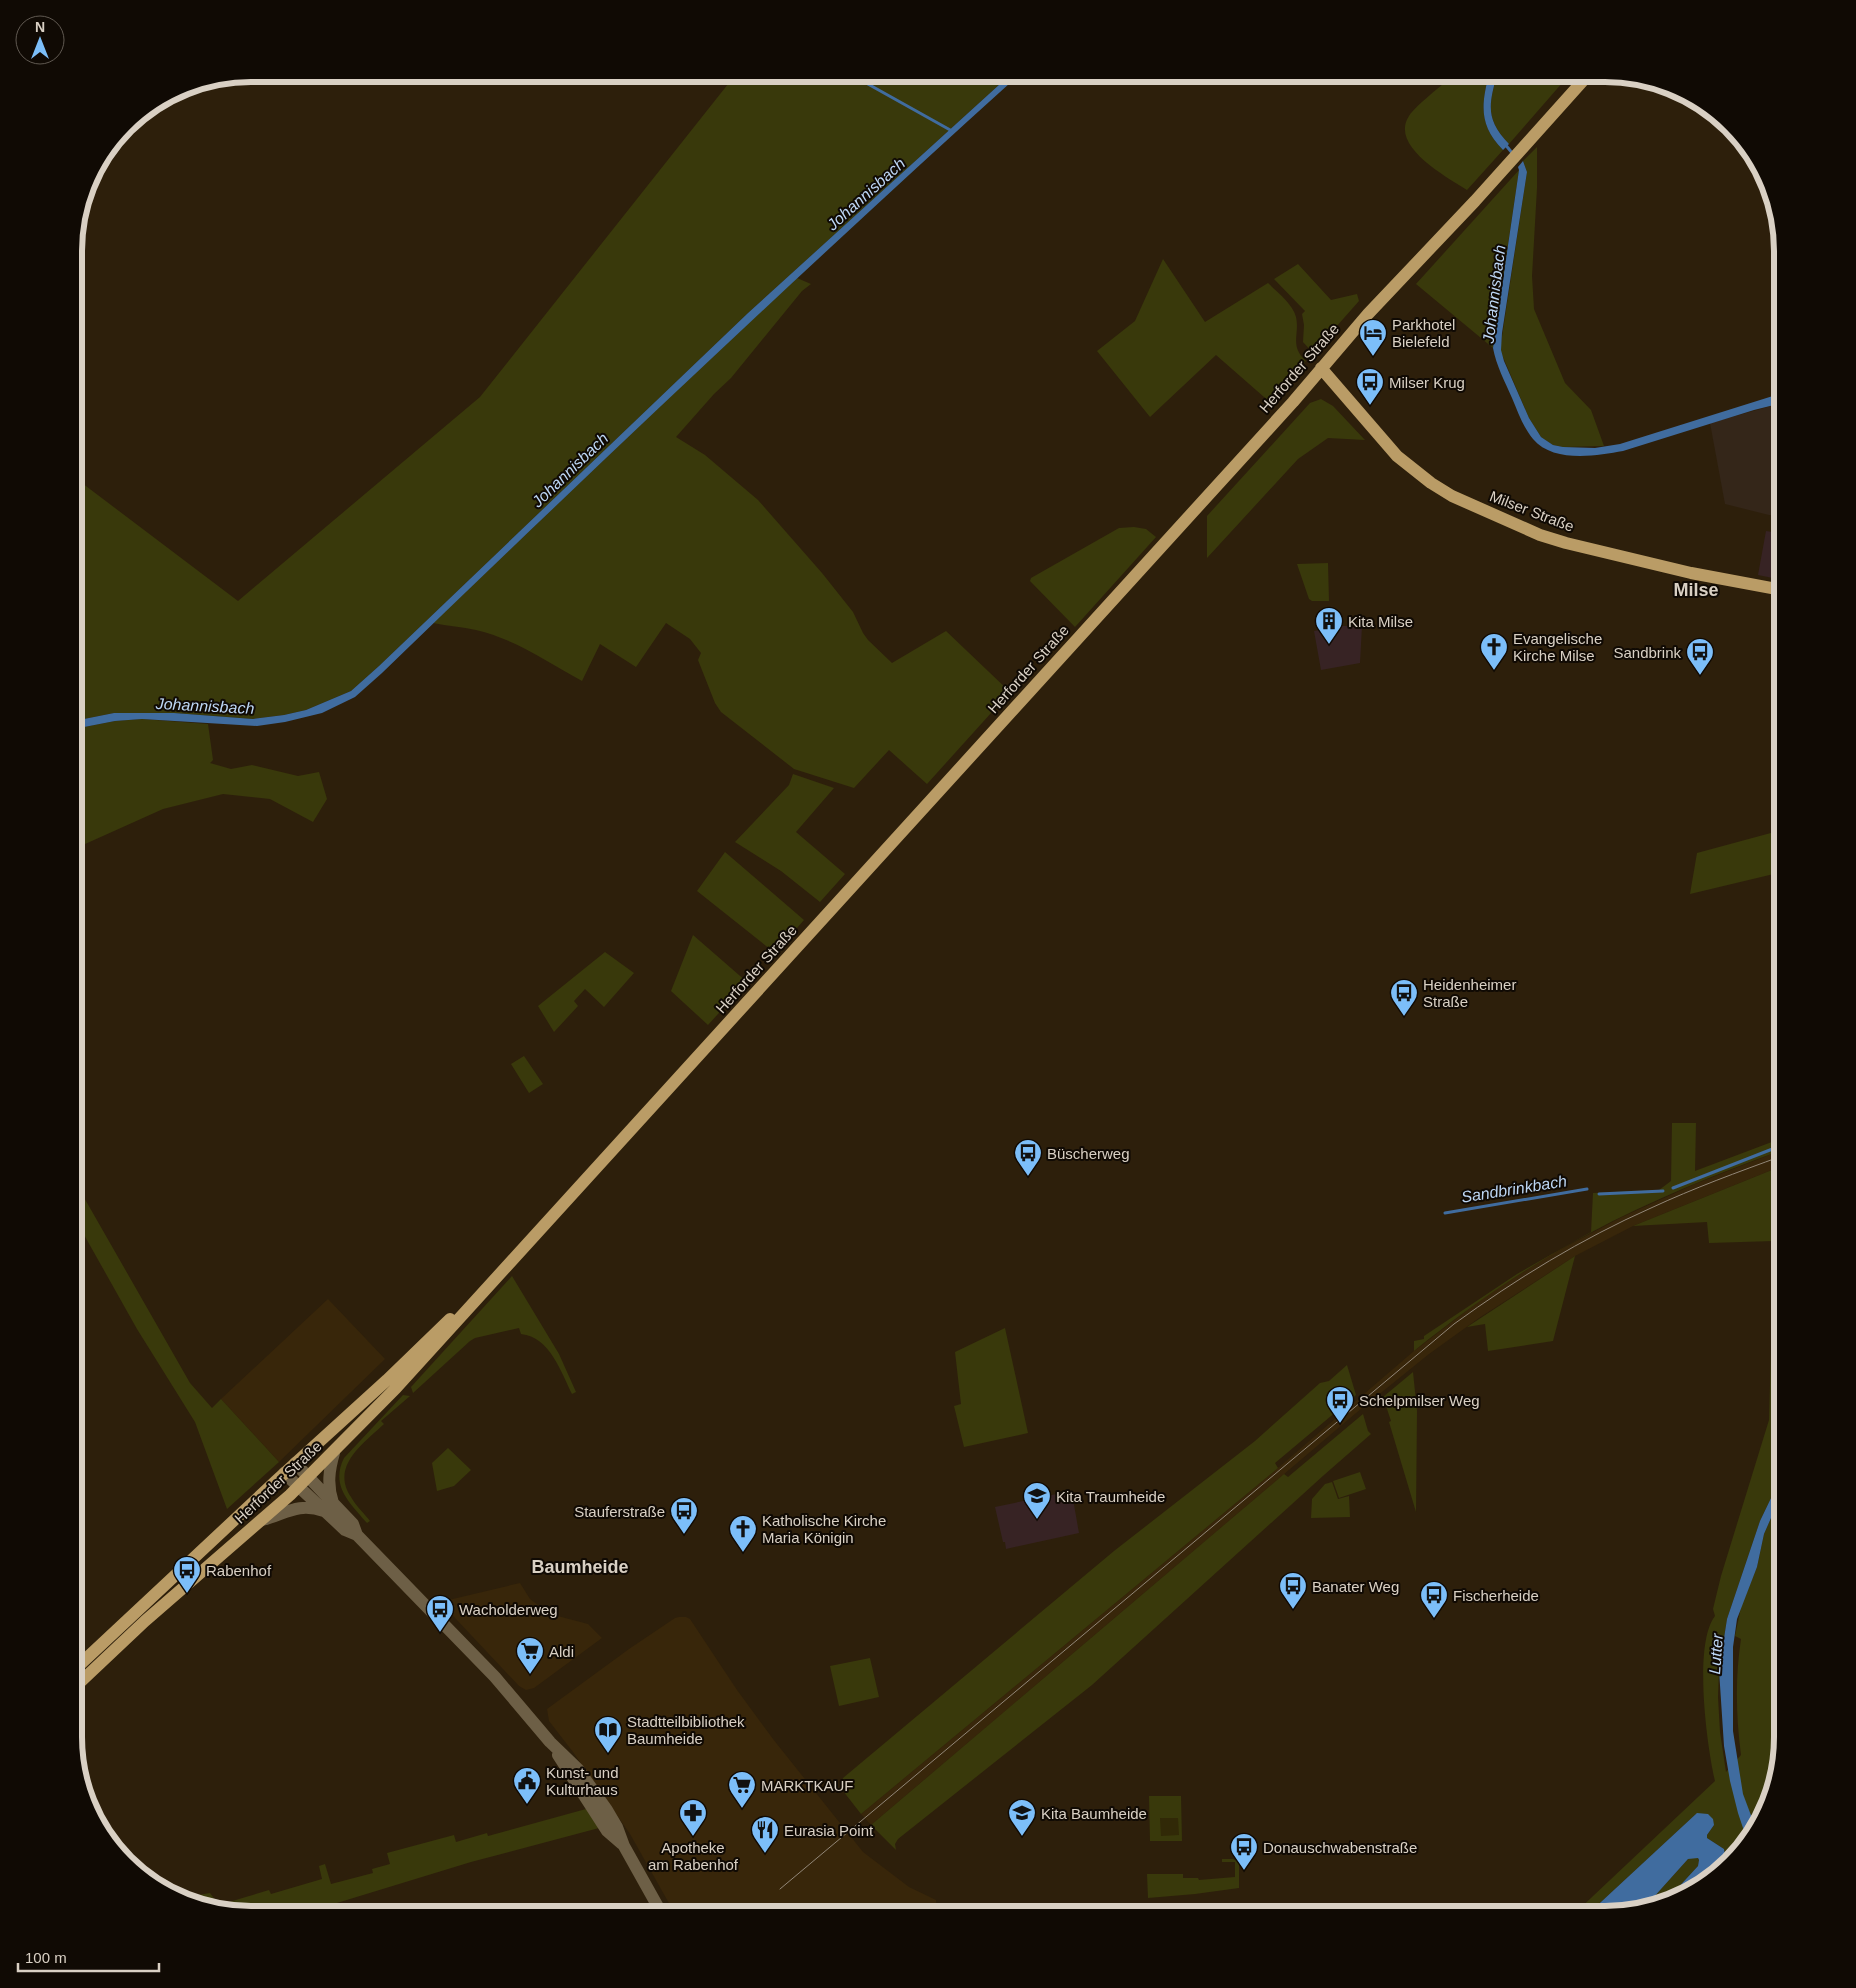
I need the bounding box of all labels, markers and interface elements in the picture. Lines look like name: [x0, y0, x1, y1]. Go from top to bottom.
north arrow: [15, 15, 65, 65]
text: N: [35, 19, 45, 35]
water label: Johannisbach: [823, 155, 908, 234]
water label: Johannisbach: [1479, 244, 1508, 345]
place label: Parkhotel Bielefeld: [1392, 316, 1455, 350]
hotel icon: Parkhotel Bielefeld: [1358, 318, 1388, 357]
street label: Herforder Straße: [1256, 320, 1342, 416]
bus stop icon: Milser Krug: [1355, 367, 1385, 406]
place label: Milser Krug: [1389, 374, 1465, 391]
water label: Johannisbach: [528, 430, 611, 511]
street label: Milser Straße: [1487, 487, 1577, 535]
district label: Milse: [1673, 580, 1719, 600]
building icon: Kita Milse: [1314, 606, 1344, 645]
place label: Kita Milse: [1348, 613, 1413, 630]
street label: Herforder Straße: [984, 621, 1072, 717]
place label: Evangelische Kirche Milse: [1513, 630, 1602, 664]
church icon: Evangelische Kirche Milse: [1479, 632, 1509, 671]
bus stop icon: Sandbrink: [1685, 637, 1715, 676]
place label: Sandbrink: [1613, 644, 1681, 661]
water label: Johannisbach: [154, 695, 255, 717]
street label: Herforder Straße: [712, 921, 800, 1017]
place label: Heidenheimer Straße: [1423, 976, 1516, 1010]
bus stop icon: Heidenheimer Straße: [1389, 978, 1419, 1017]
bus stop icon: Büscherweg: [1013, 1138, 1043, 1177]
place label: Büscherweg: [1047, 1145, 1130, 1162]
water label: Sandbrinkbach: [1460, 1172, 1568, 1206]
bus stop icon: Schelpmilser Weg: [1325, 1385, 1355, 1424]
place label: Schelpmilser Weg: [1359, 1392, 1480, 1409]
street label: Herforder Straße: [231, 1437, 325, 1527]
school or university icon: Kita Traumheide: [1022, 1481, 1052, 1520]
place label: Kita Traumheide: [1056, 1488, 1165, 1505]
bus stop icon: Stauferstraße: [669, 1496, 699, 1535]
place label: Stauferstraße: [574, 1503, 665, 1520]
place label: Katholische Kirche Maria Königin: [762, 1512, 886, 1546]
church icon: Katholische Kirche Maria Königin: [728, 1514, 758, 1553]
bus stop icon: Rabenhof: [172, 1555, 202, 1594]
district label: Baumheide: [531, 1557, 629, 1577]
place label: Rabenhof: [206, 1562, 272, 1579]
bus stop icon: Banater Weg: [1278, 1571, 1308, 1610]
place label: Banater Weg: [1312, 1578, 1399, 1595]
bus stop icon: Fischerheide: [1419, 1580, 1449, 1619]
place label: Fischerheide: [1453, 1587, 1539, 1604]
bus stop icon: Wacholderweg: [425, 1594, 455, 1633]
place label: Wacholderweg: [459, 1601, 558, 1618]
water label: Lutter: [1706, 1632, 1726, 1675]
supermarket icon: Aldi: [515, 1636, 545, 1675]
place label: Aldi: [549, 1643, 574, 1660]
place label: Stadtteilbibliothek Baumheide: [627, 1713, 745, 1747]
library icon: Stadtteilbibliothek Baumheide: [593, 1715, 623, 1754]
place label: Kunst- und Kulturhaus: [546, 1764, 619, 1798]
public building icon: Kunst- und Kulturhaus: [512, 1766, 542, 1805]
supermarket icon: MARKTKAUF: [727, 1770, 757, 1809]
place label: MARKTKAUF: [761, 1777, 854, 1794]
pharmacy icon: Apotheke am Rabenhof: [678, 1798, 708, 1837]
school or university icon: Kita Baumheide: [1007, 1798, 1037, 1837]
place label: Kita Baumheide: [1041, 1805, 1147, 1822]
restaurant icon: Eurasia Point: [750, 1815, 780, 1854]
place label: Eurasia Point: [784, 1822, 874, 1839]
bus stop icon: Donauschwabenstraße: [1229, 1832, 1259, 1871]
place label: Apotheke am Rabenhof: [648, 1839, 739, 1873]
place label: Donauschwabenstraße: [1263, 1839, 1417, 1856]
scale bar: [18, 1940, 159, 1972]
text: 100 m: [25, 1949, 67, 1966]

